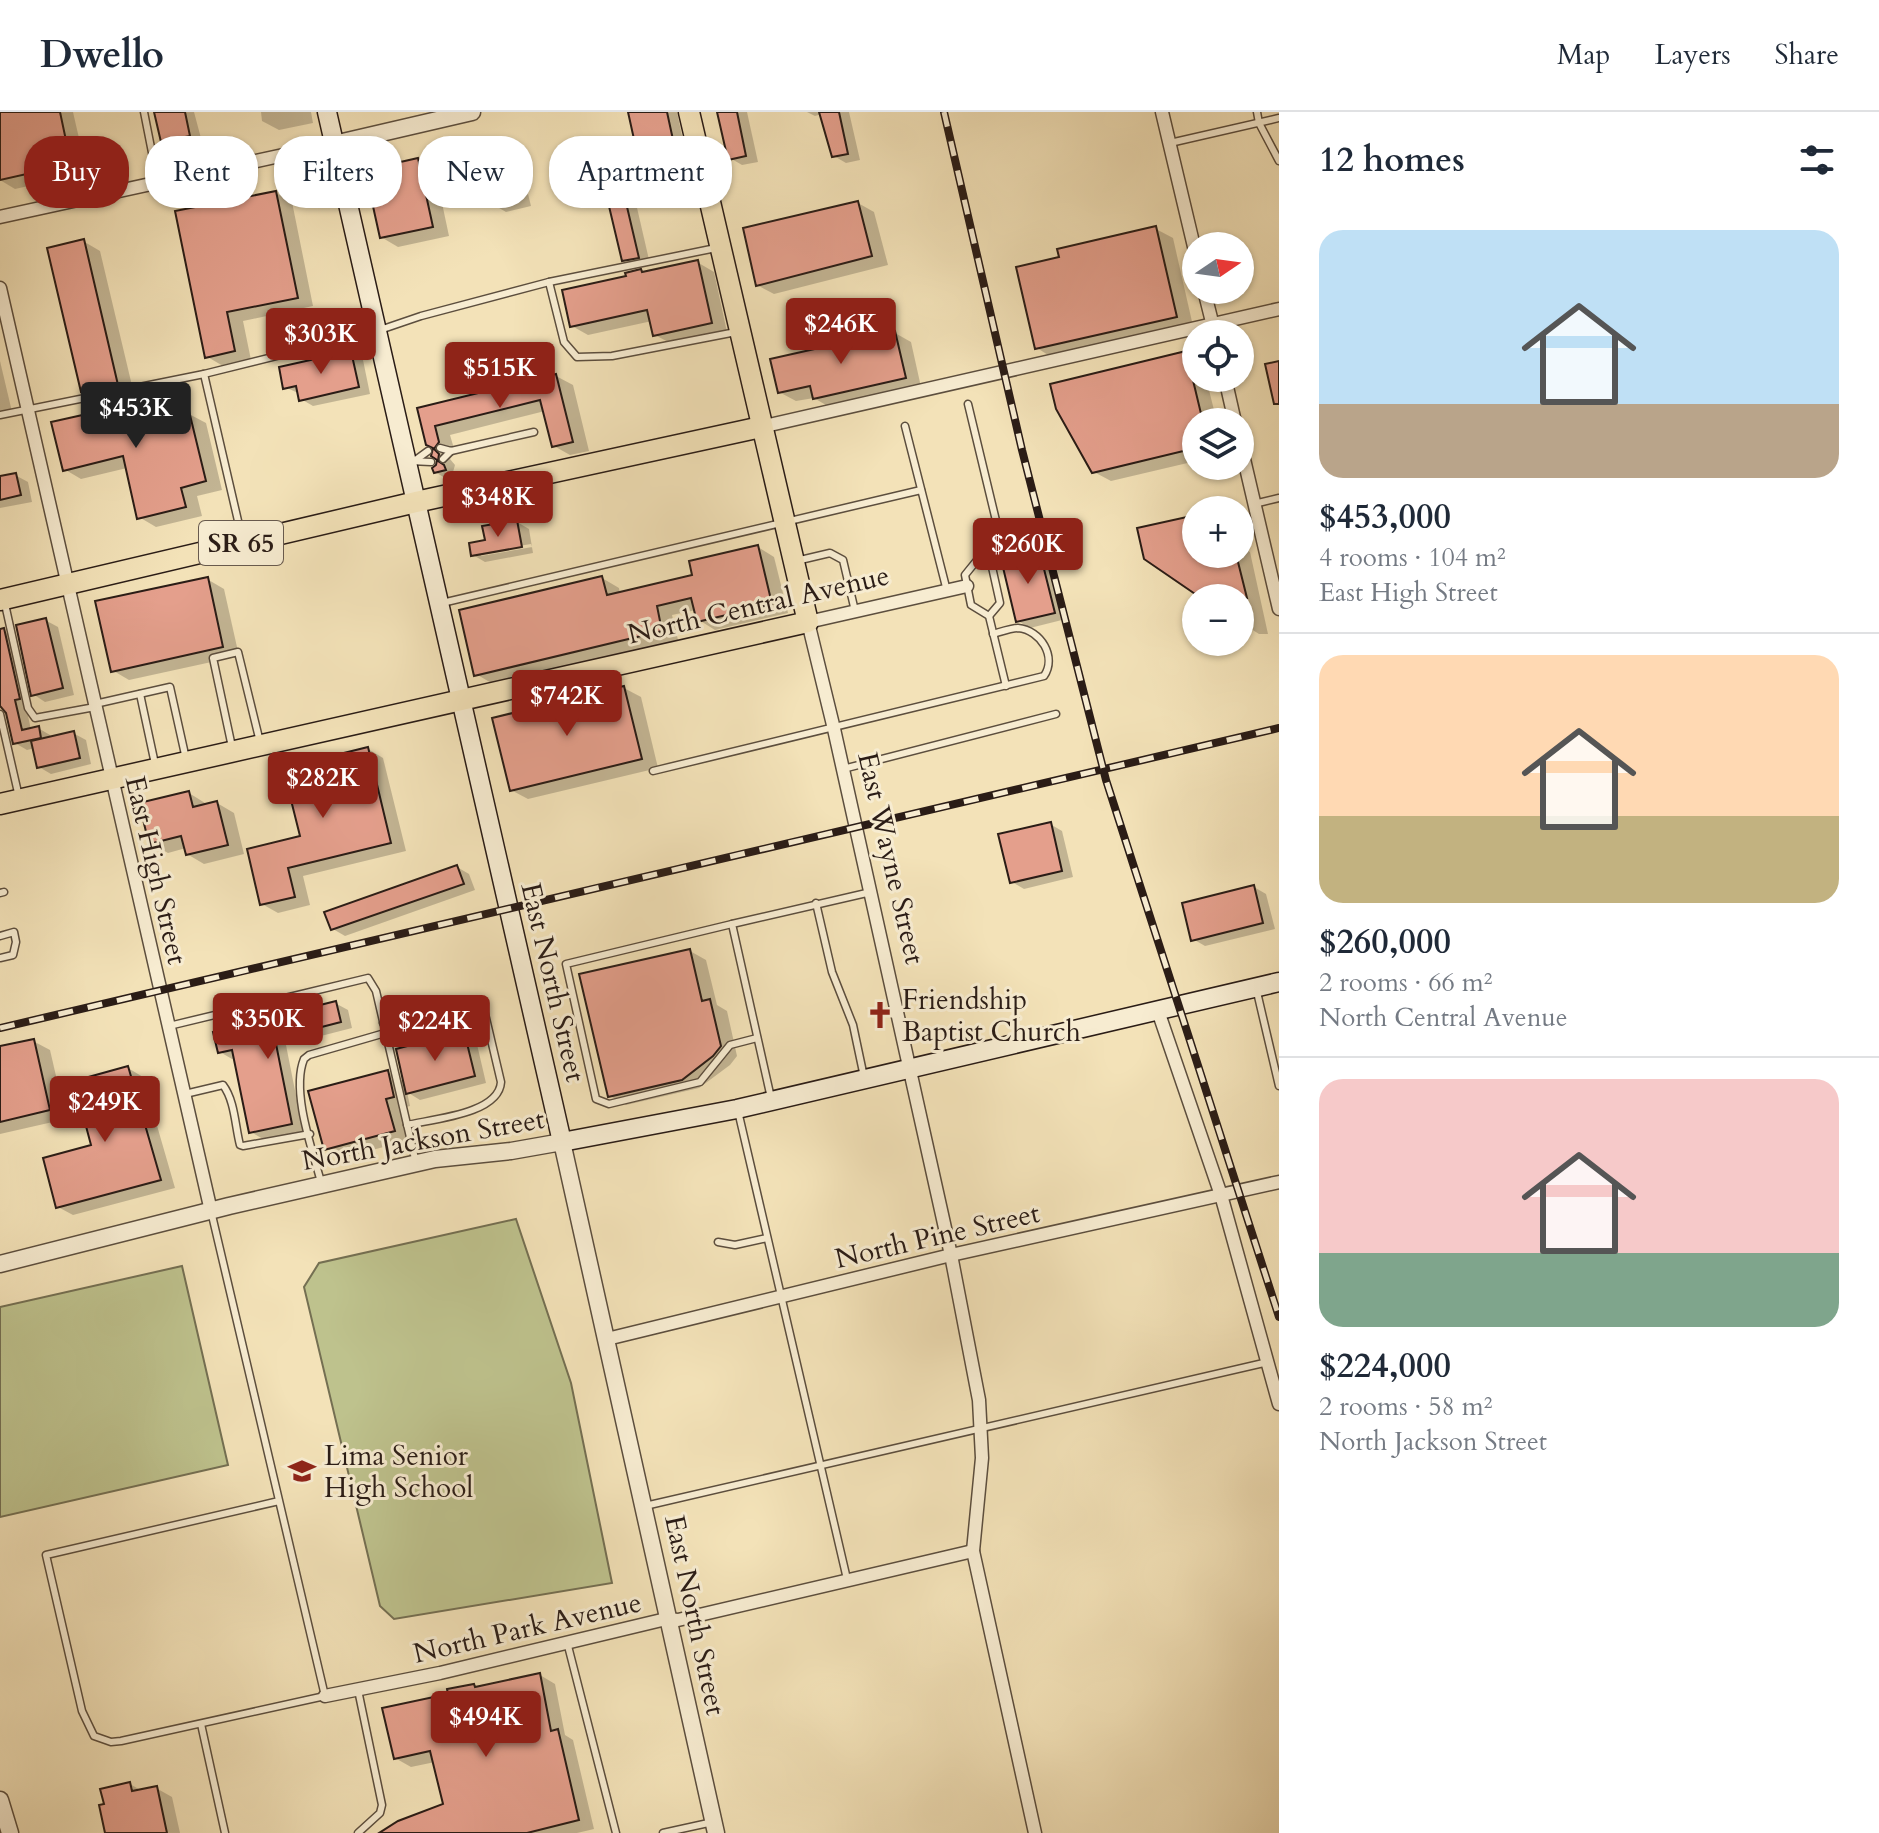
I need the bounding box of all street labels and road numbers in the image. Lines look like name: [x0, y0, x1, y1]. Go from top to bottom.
road number: SR 65: [199, 521, 283, 565]
street label: North Central Avenue: [624, 556, 893, 654]
street label: East Wayne Street: [848, 748, 934, 968]
street label: East High Street: [116, 772, 196, 968]
street label: East North Street: [512, 879, 594, 1086]
street label: North Jackson Street: [299, 1100, 548, 1180]
street label: North Pine Street: [831, 1194, 1043, 1278]
street label: East North Street: [655, 1512, 735, 1719]
street label: North Park Avenue: [409, 1583, 645, 1673]

